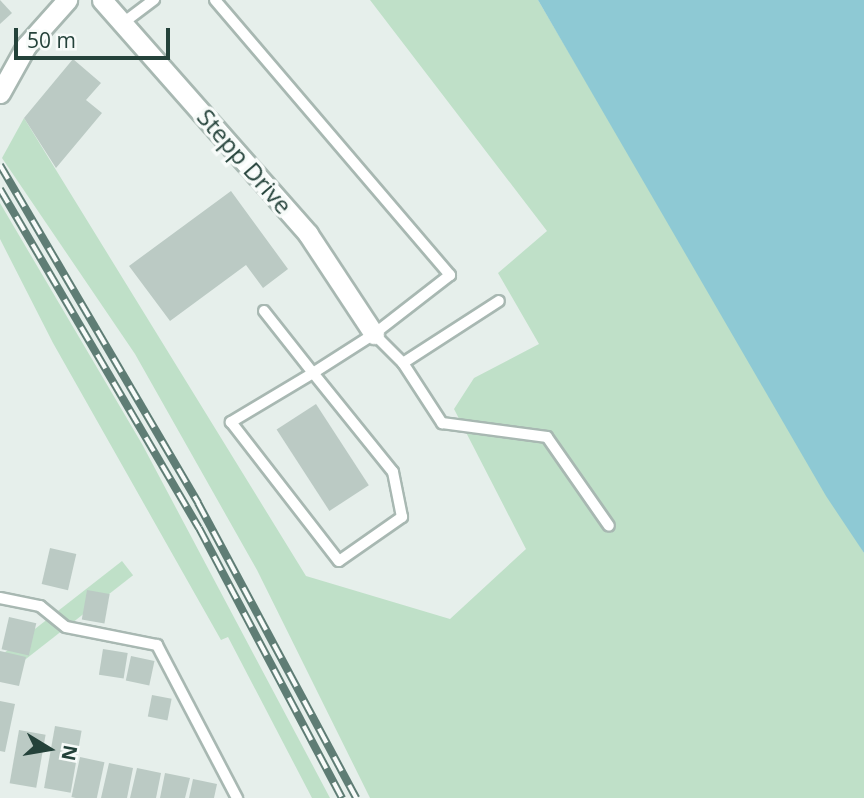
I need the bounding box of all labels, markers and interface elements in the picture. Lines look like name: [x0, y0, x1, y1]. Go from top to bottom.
scale bar: [18, 14, 173, 58]
text: 50 m: [27, 26, 76, 54]
street label: Stepp Drive: [192, 103, 298, 219]
north arrow: [14, 714, 84, 784]
text: N: [55, 743, 84, 763]

